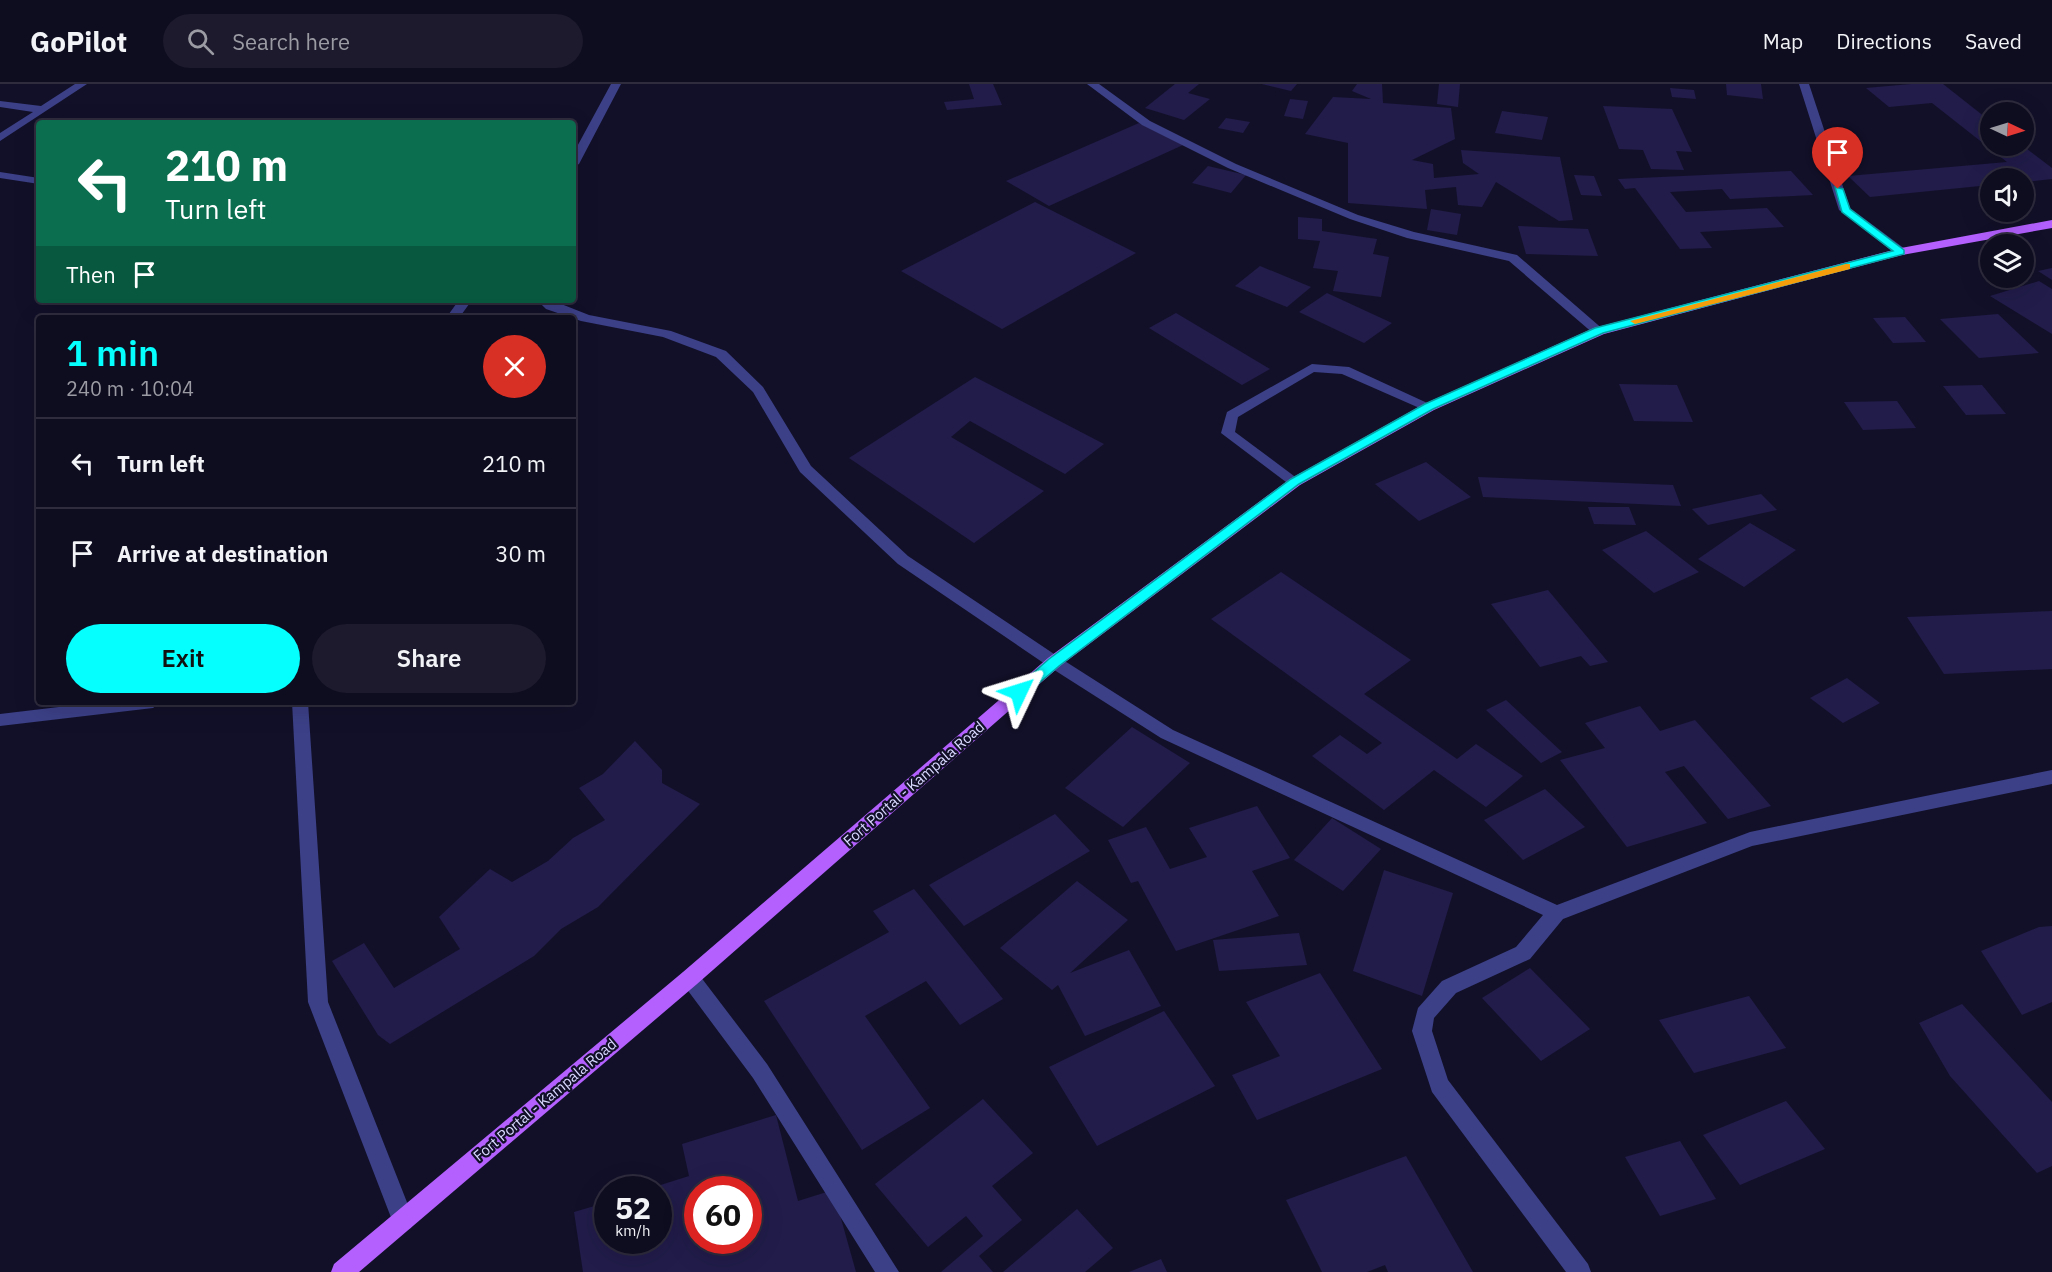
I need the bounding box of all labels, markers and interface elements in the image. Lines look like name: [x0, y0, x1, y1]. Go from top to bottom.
search box: [163, 14, 583, 68]
text: GoPilot: [30, 23, 127, 60]
icon: search: [184, 25, 217, 58]
text: Search here: [232, 27, 350, 56]
text: Map: [1763, 27, 1803, 55]
text: Directions: [1836, 27, 1932, 55]
text: Saved: [1965, 27, 2022, 55]
north arrow: [1980, 102, 2034, 156]
map controls: [1980, 102, 2034, 288]
pin: [1812, 127, 1863, 189]
icon: arrive: [1821, 136, 1854, 169]
text: 210 m: [165, 138, 288, 193]
icon: left: [66, 144, 144, 222]
button: sound: [1980, 168, 2034, 222]
text: Turn left: [165, 191, 266, 226]
button: layers: [1980, 234, 2034, 288]
icon: arrive: [128, 258, 161, 291]
text: Then: [66, 260, 116, 289]
text: 1 min: [66, 329, 159, 376]
button: close: [483, 335, 546, 398]
text: 240 m · 10:04: [66, 375, 194, 402]
icon: left: [66, 447, 99, 480]
text: Turn left: [117, 449, 205, 478]
text: 210 m: [482, 449, 546, 478]
icon: arrive: [66, 537, 99, 570]
text: Arrive at destination: [117, 539, 328, 568]
text: 30 m: [495, 539, 546, 568]
button: Exit: [66, 624, 300, 693]
button: Share: [312, 624, 546, 693]
position arrow: [987, 660, 1051, 724]
street label: Fort Portal - Kampala Road: [839, 717, 988, 850]
street label: Fort Portal - Kampala Road: [469, 1034, 620, 1165]
speed limit sign: 60: [684, 1176, 762, 1254]
text: 52: [615, 1188, 651, 1227]
text: km/h: [615, 1221, 651, 1240]

